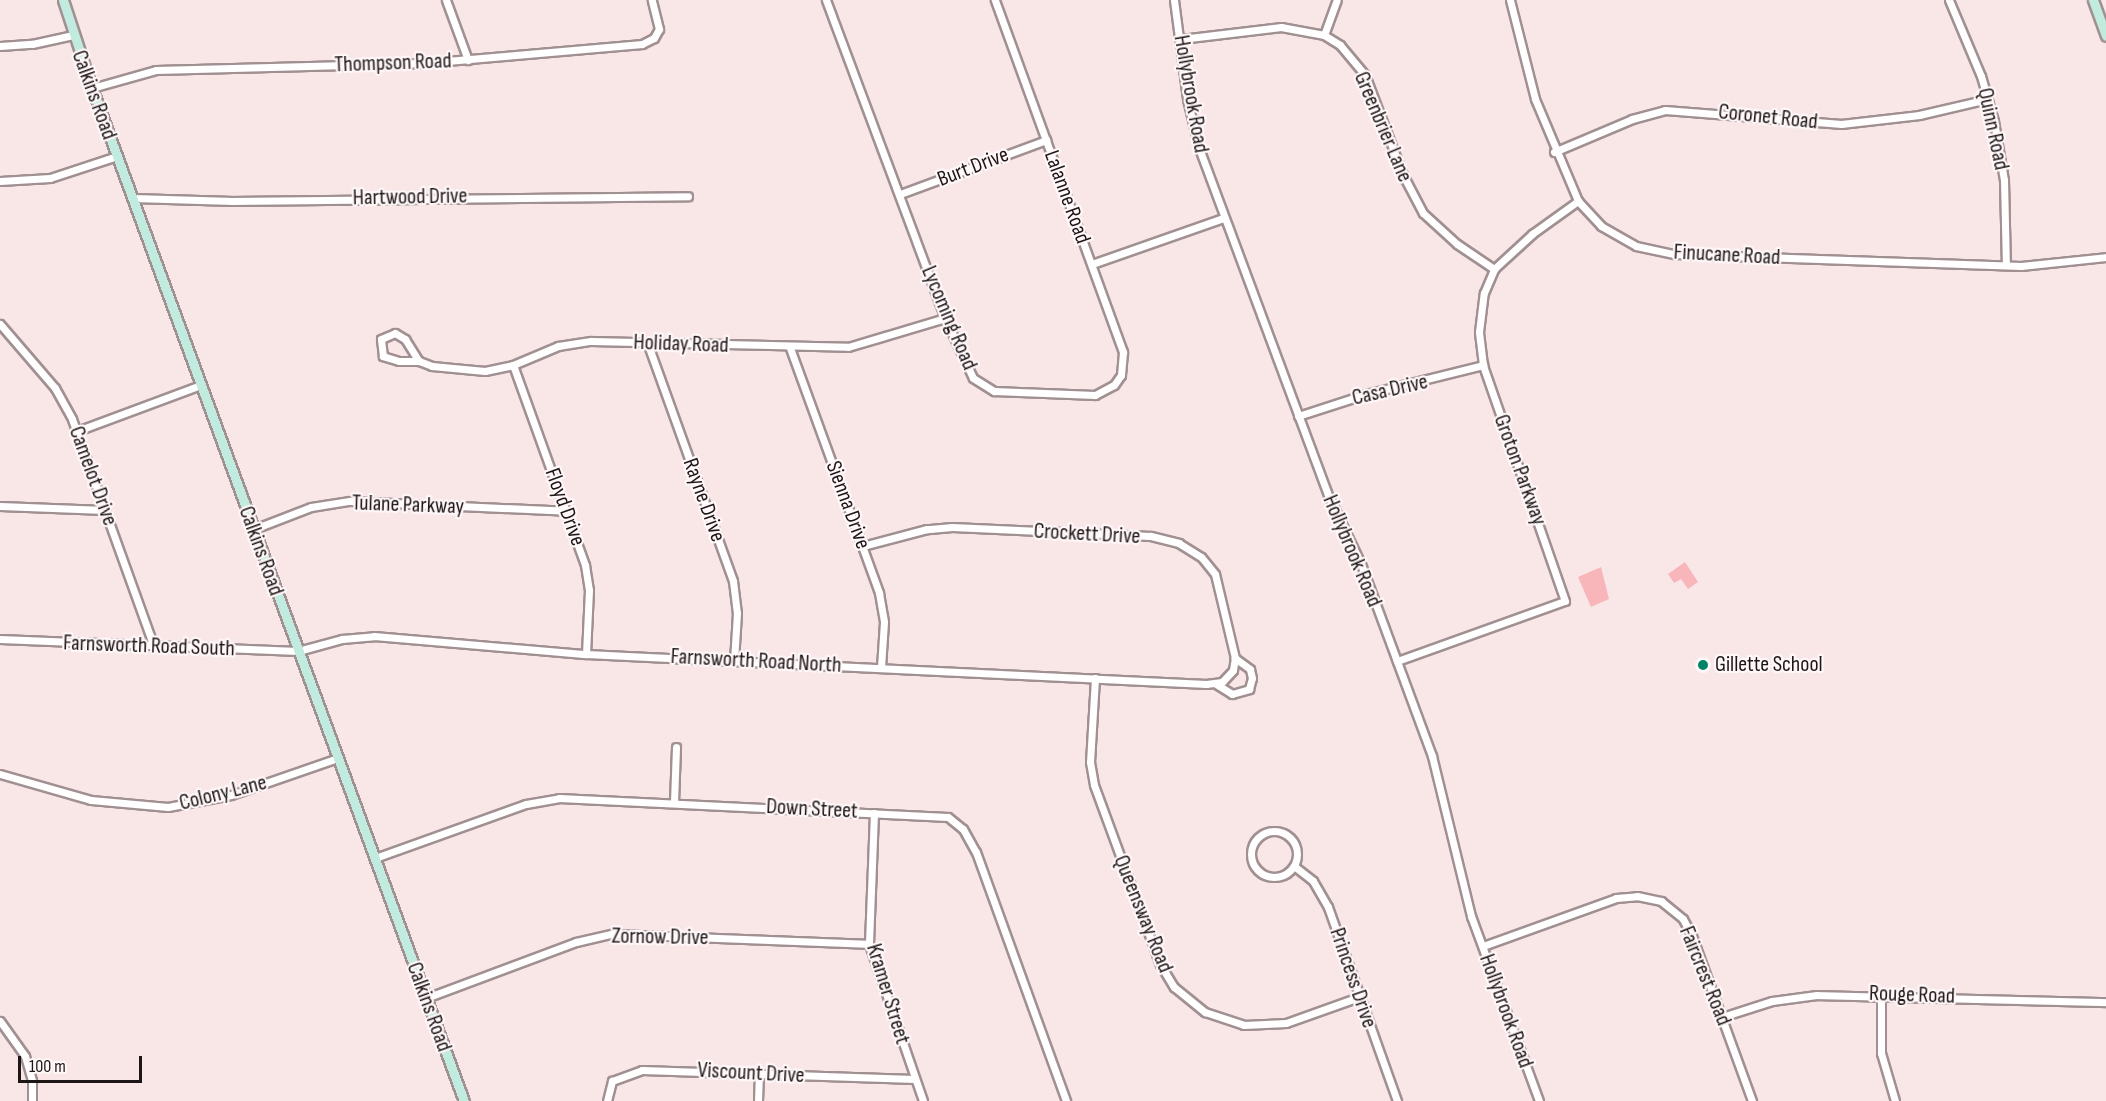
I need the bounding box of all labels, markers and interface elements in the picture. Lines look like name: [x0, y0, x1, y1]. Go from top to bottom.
street label: Hollybrook Road: [1168, 33, 1214, 155]
street label: Calkins Road: [66, 47, 122, 143]
street label: Thompson Road: [334, 48, 452, 78]
street label: Greenbrier Lane: [1348, 68, 1418, 186]
street label: Quinn Road: [1971, 86, 2015, 172]
street label: Coronet Road: [1717, 99, 1819, 135]
street label: Burt Drive: [934, 141, 1012, 193]
street label: Lalanne Road: [1038, 147, 1096, 247]
street label: Hartwood Drive: [353, 183, 467, 211]
street label: Finucane Road: [1673, 239, 1781, 271]
street label: Lycoming Road: [915, 262, 983, 374]
street label: Holiday Road: [633, 329, 729, 359]
street label: Casa Drive: [1350, 368, 1430, 412]
street label: Groton Parkway: [1488, 411, 1552, 529]
street label: Camelot Drive: [63, 423, 123, 529]
street label: Rayne Drive: [677, 455, 731, 545]
street label: Sienna Drive: [820, 457, 876, 553]
street label: Floyd Drive: [539, 465, 591, 549]
street label: Tulane Parkway: [352, 490, 464, 520]
street label: Hollybrook Road: [1317, 491, 1387, 611]
street label: Calkins Road: [233, 503, 289, 599]
street label: Crockett Drive: [1033, 518, 1141, 550]
street label: Farnsworth Road South: [63, 630, 235, 662]
street label: Farnsworth Road North: [670, 643, 842, 679]
place label: Gillette School: [1715, 652, 1823, 678]
marker: Gillette School: [1696, 658, 1710, 672]
street label: Colony Lane: [177, 769, 269, 817]
street label: Down Street: [766, 793, 858, 825]
street label: Queensway Road: [1108, 852, 1178, 976]
street label: Zornow Drive: [611, 923, 709, 951]
street label: Faircrest Road: [1673, 923, 1737, 1029]
street label: Princess Drive: [1324, 924, 1382, 1032]
street label: Kramer Street: [860, 941, 916, 1047]
street label: Hollybrook Road: [1473, 951, 1539, 1071]
street label: Calkins Road: [401, 959, 457, 1055]
street label: Rouge Road: [1869, 980, 1955, 1010]
scale bar: [21, 1044, 146, 1082]
text: 100 m: [29, 1056, 66, 1077]
street label: Viscount Drive: [697, 1057, 805, 1089]

